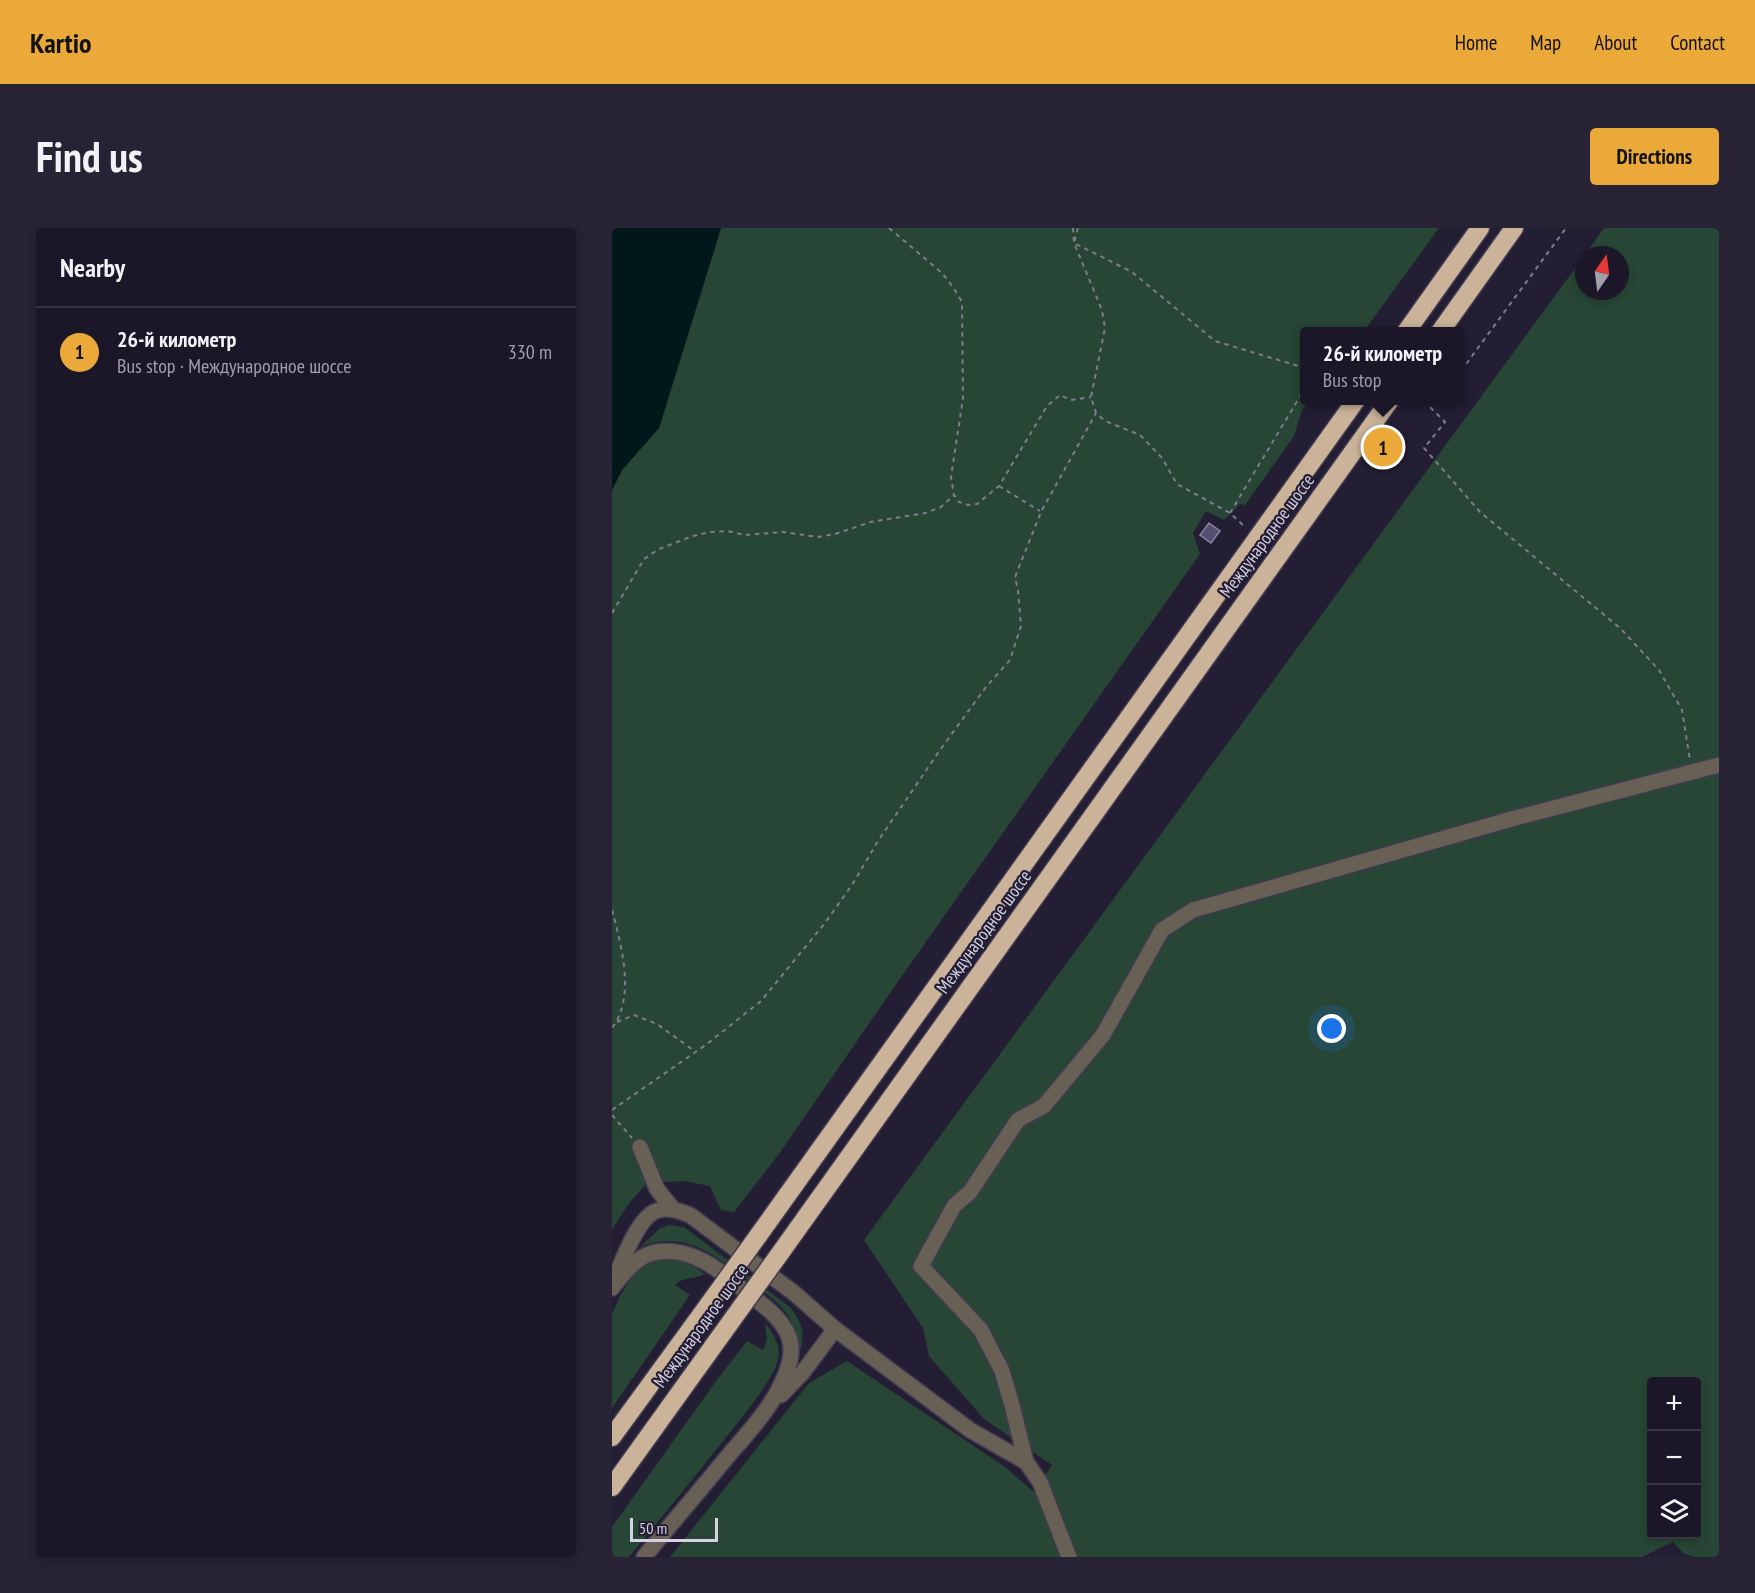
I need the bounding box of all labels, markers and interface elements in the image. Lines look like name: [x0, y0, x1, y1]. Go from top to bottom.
text: Kartio: [30, 24, 92, 61]
text: Home: [1455, 29, 1497, 56]
text: Map: [1530, 29, 1561, 56]
text: About: [1594, 29, 1637, 56]
text: Contact: [1670, 29, 1725, 56]
button: Directions: [1590, 128, 1719, 185]
text: Find us: [36, 129, 143, 184]
north arrow: [1575, 246, 1629, 300]
text: Nearby: [60, 251, 125, 284]
text: 26-й километр: [117, 325, 236, 353]
popup: [1300, 327, 1465, 405]
text: 1: [75, 339, 84, 365]
text: 330 m: [508, 339, 552, 365]
text: 26-й километр: [1323, 339, 1442, 367]
text: Bus stop · Международное шоссе: [117, 353, 352, 379]
text: Bus stop: [1323, 367, 1381, 393]
pin: 1: [1364, 424, 1402, 470]
street label: Международное шоссе: [1214, 470, 1319, 602]
street label: Международное шоссе: [931, 866, 1036, 998]
your location: [1317, 1014, 1346, 1043]
street label: Международное шоссе: [648, 1260, 753, 1392]
map controls: [1647, 1377, 1701, 1539]
button: +: [1647, 1377, 1701, 1431]
button: −: [1647, 1431, 1701, 1485]
button: layers: [1647, 1485, 1701, 1539]
scale bar: [630, 1515, 718, 1542]
text: 50 m: [639, 1518, 667, 1538]

